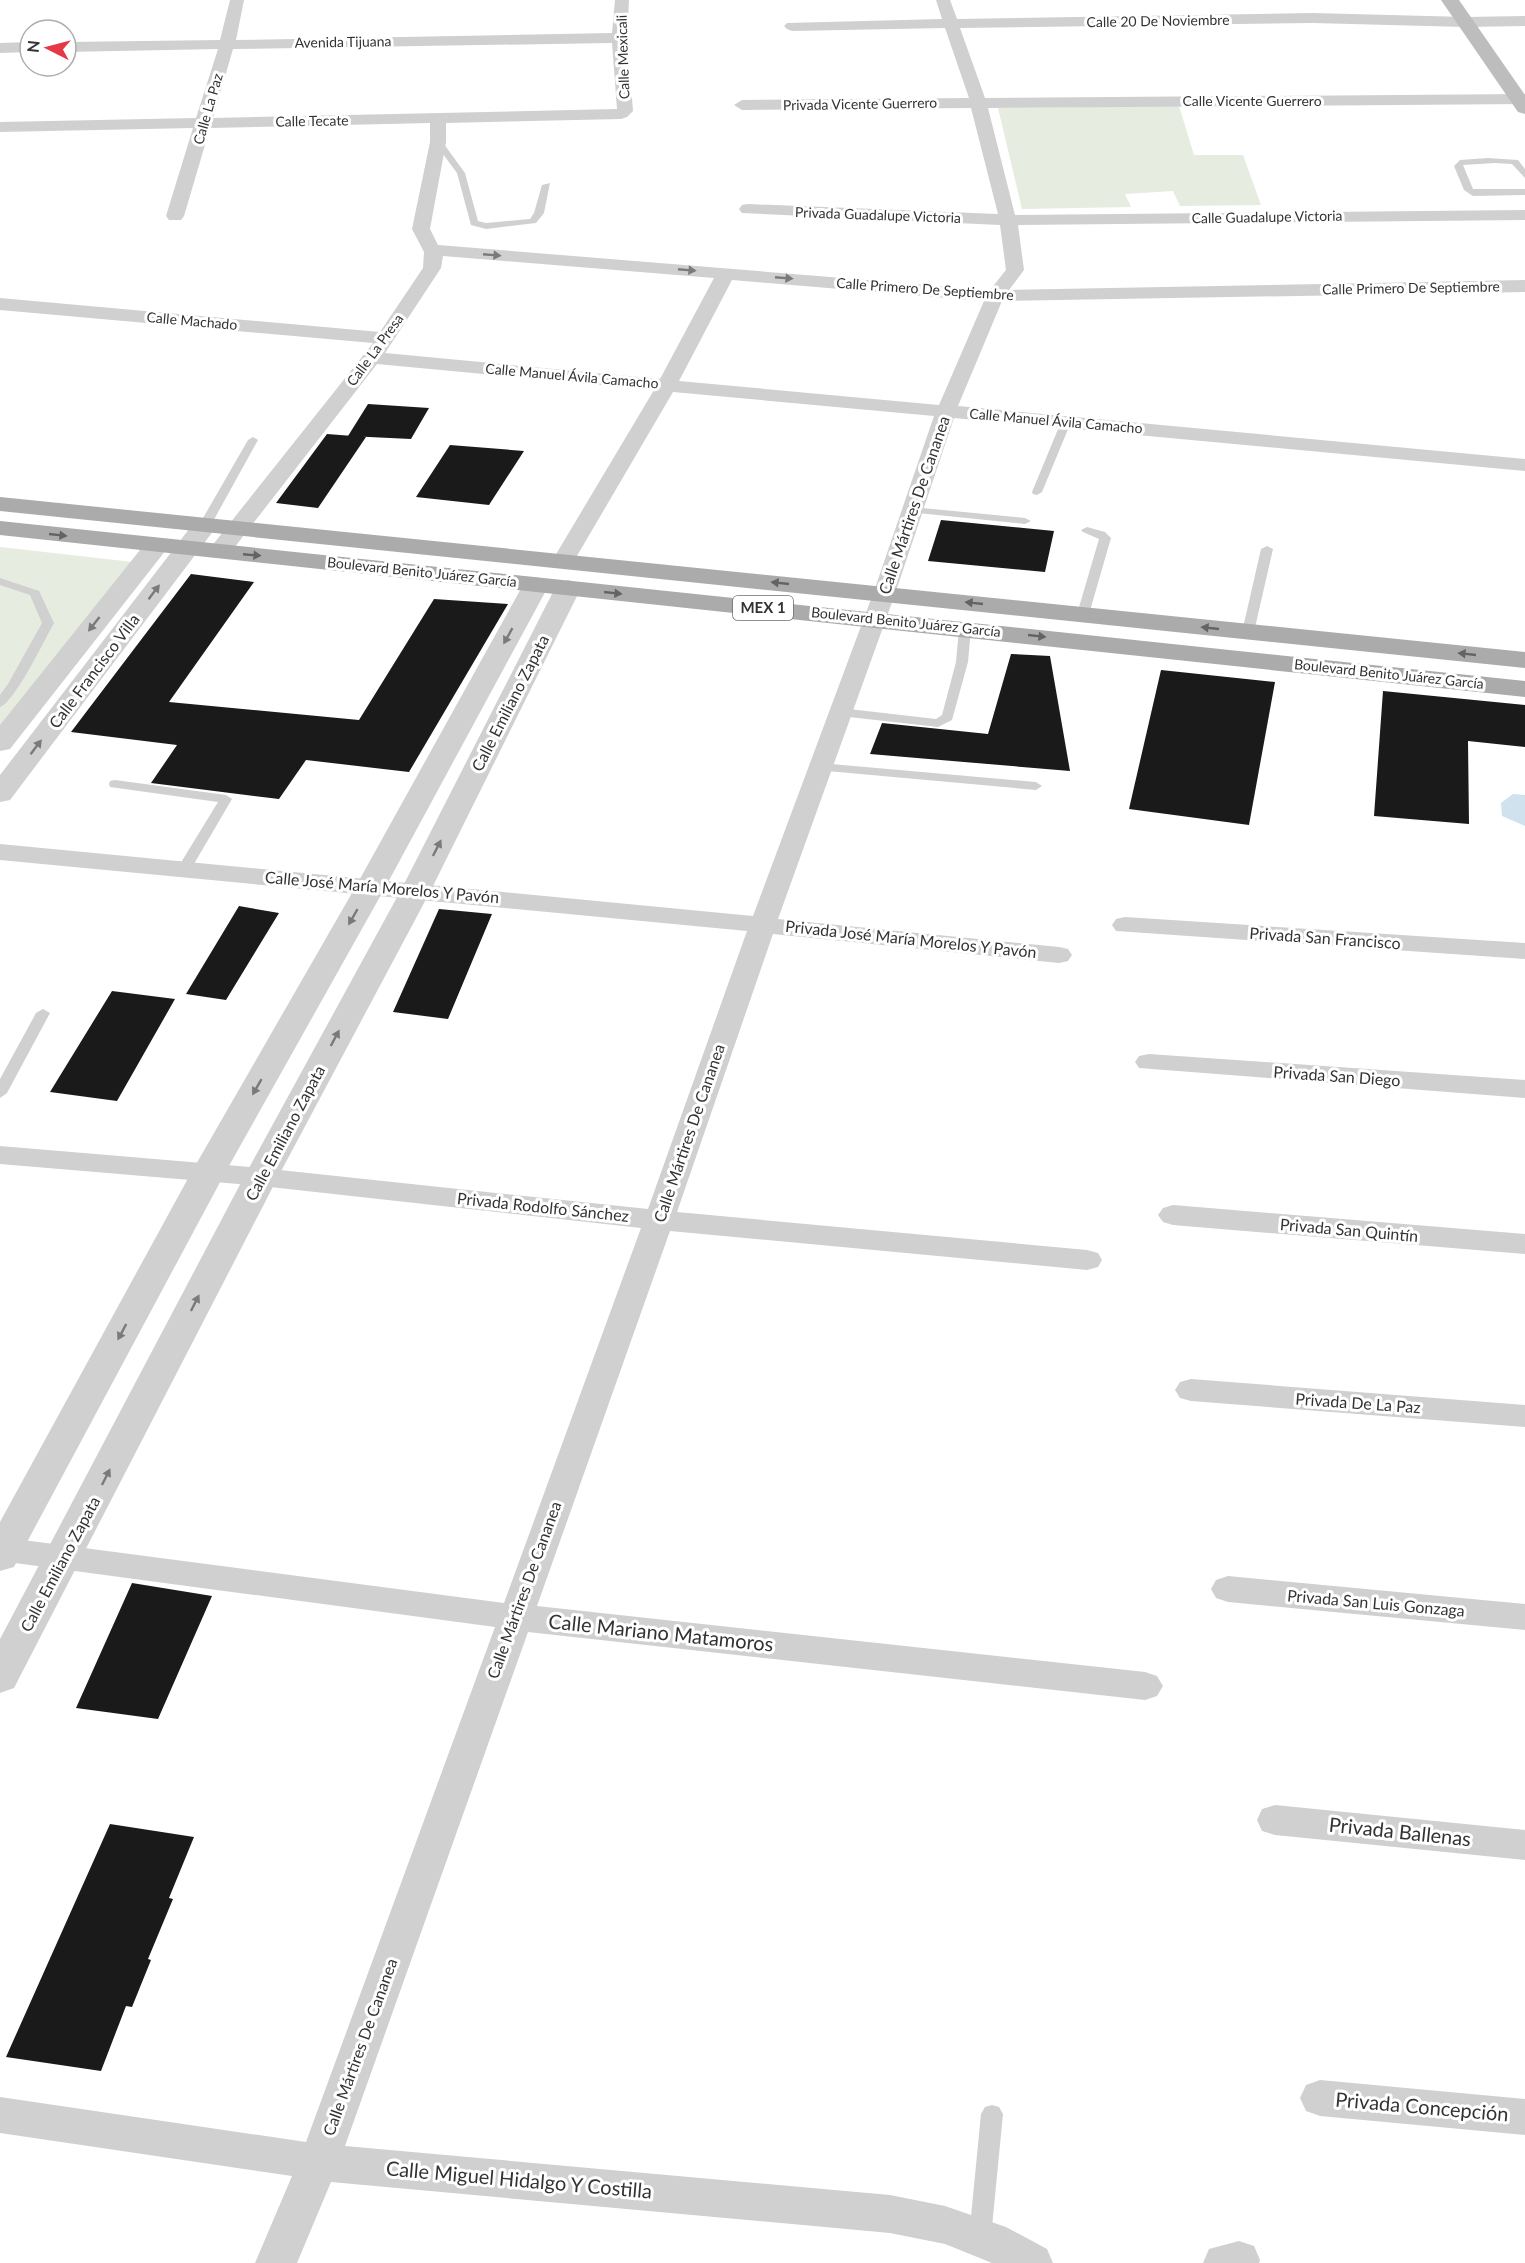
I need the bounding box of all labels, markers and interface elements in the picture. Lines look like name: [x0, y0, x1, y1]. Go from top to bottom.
street label: Calle 20 De Noviembre: [1086, 11, 1230, 30]
street label: Calle Mexicali: [613, 14, 632, 100]
north arrow: [18, 18, 78, 78]
street label: Avenida Tijuana: [294, 32, 392, 51]
text: N: [22, 39, 43, 54]
street label: Calle La Paz: [189, 71, 226, 146]
street label: Calle Vicente Guerrero: [1182, 92, 1322, 109]
street label: Privada Vicente Guerrero: [783, 94, 937, 113]
street label: Calle Tecate: [275, 111, 349, 130]
street label: Privada Guadalupe Victoria: [795, 203, 961, 226]
street label: Calle Guadalupe Victoria: [1191, 207, 1343, 226]
one-way arrow: [483, 250, 502, 260]
one-way arrow: [677, 266, 696, 275]
one-way arrow: [775, 273, 794, 283]
street label: Calle Primero De Septiembre: [836, 274, 1014, 303]
street label: Calle Primero De Septiembre: [1322, 277, 1500, 298]
street label: Calle Machado: [146, 308, 238, 333]
street label: Calle La Presa: [343, 310, 407, 389]
street label: Calle Manuel Ávila Camacho: [485, 359, 659, 392]
street label: Calle Manuel Ávila Camacho: [969, 404, 1143, 437]
street label: Calle Mártires De Cananea: [874, 413, 953, 597]
one-way arrow: [49, 530, 68, 540]
one-way arrow: [243, 550, 262, 560]
street label: Boulevard Benito Juárez García: [326, 553, 518, 590]
one-way arrow: [771, 579, 790, 588]
one-way arrow: [148, 585, 160, 601]
one-way arrow: [604, 588, 623, 598]
road number: MEX 1: [733, 596, 793, 620]
one-way arrow: [965, 598, 984, 608]
street label: Boulevard Benito Juárez García: [810, 603, 1002, 640]
street label: Calle Francisco Villa: [44, 610, 143, 732]
one-way arrow: [88, 616, 101, 632]
one-way arrow: [1201, 623, 1220, 633]
one-way arrow: [503, 628, 513, 645]
street label: Calle Emiliano Zapata: [467, 631, 552, 774]
one-way arrow: [1027, 631, 1046, 641]
one-way arrow: [1457, 649, 1476, 659]
street label: Boulevard Benito Juárez García: [1293, 655, 1485, 692]
one-way arrow: [29, 740, 41, 755]
one-way arrow: [432, 839, 442, 856]
street label: Calle José María Morelos Y Pavón: [264, 867, 500, 906]
one-way arrow: [348, 909, 358, 926]
street label: Privada José María Morelos Y Pavón: [785, 916, 1038, 961]
street label: Privada San Francisco: [1249, 923, 1401, 952]
one-way arrow: [330, 1029, 340, 1046]
street label: Calle Mártires De Cananea: [649, 1041, 728, 1225]
street label: Calle Emiliano Zapata: [241, 1062, 328, 1204]
street label: Privada San Diego: [1273, 1062, 1401, 1089]
one-way arrow: [252, 1079, 262, 1096]
street label: Privada Rodolfo Sánchez: [456, 1188, 630, 1225]
street label: Privada San Quintín: [1279, 1214, 1419, 1245]
one-way arrow: [190, 1295, 200, 1312]
one-way arrow: [117, 1323, 127, 1340]
street label: Privada De La Paz: [1295, 1389, 1421, 1416]
one-way arrow: [101, 1468, 110, 1485]
street label: Calle Emiliano Zapata: [16, 1493, 103, 1635]
street label: Calle Mártires De Cananea: [483, 1499, 565, 1681]
street label: Privada San Luis Gonzaga: [1286, 1585, 1466, 1620]
street label: Calle Mariano Matamoros: [547, 1608, 775, 1656]
street label: Privada Ballenas: [1328, 1812, 1472, 1850]
street label: Calle Mártires De Cananea: [319, 1956, 401, 2138]
street label: Privada Concepción: [1334, 2086, 1510, 2126]
street label: Calle Miguel Hidalgo Y Costilla: [385, 2155, 653, 2203]

